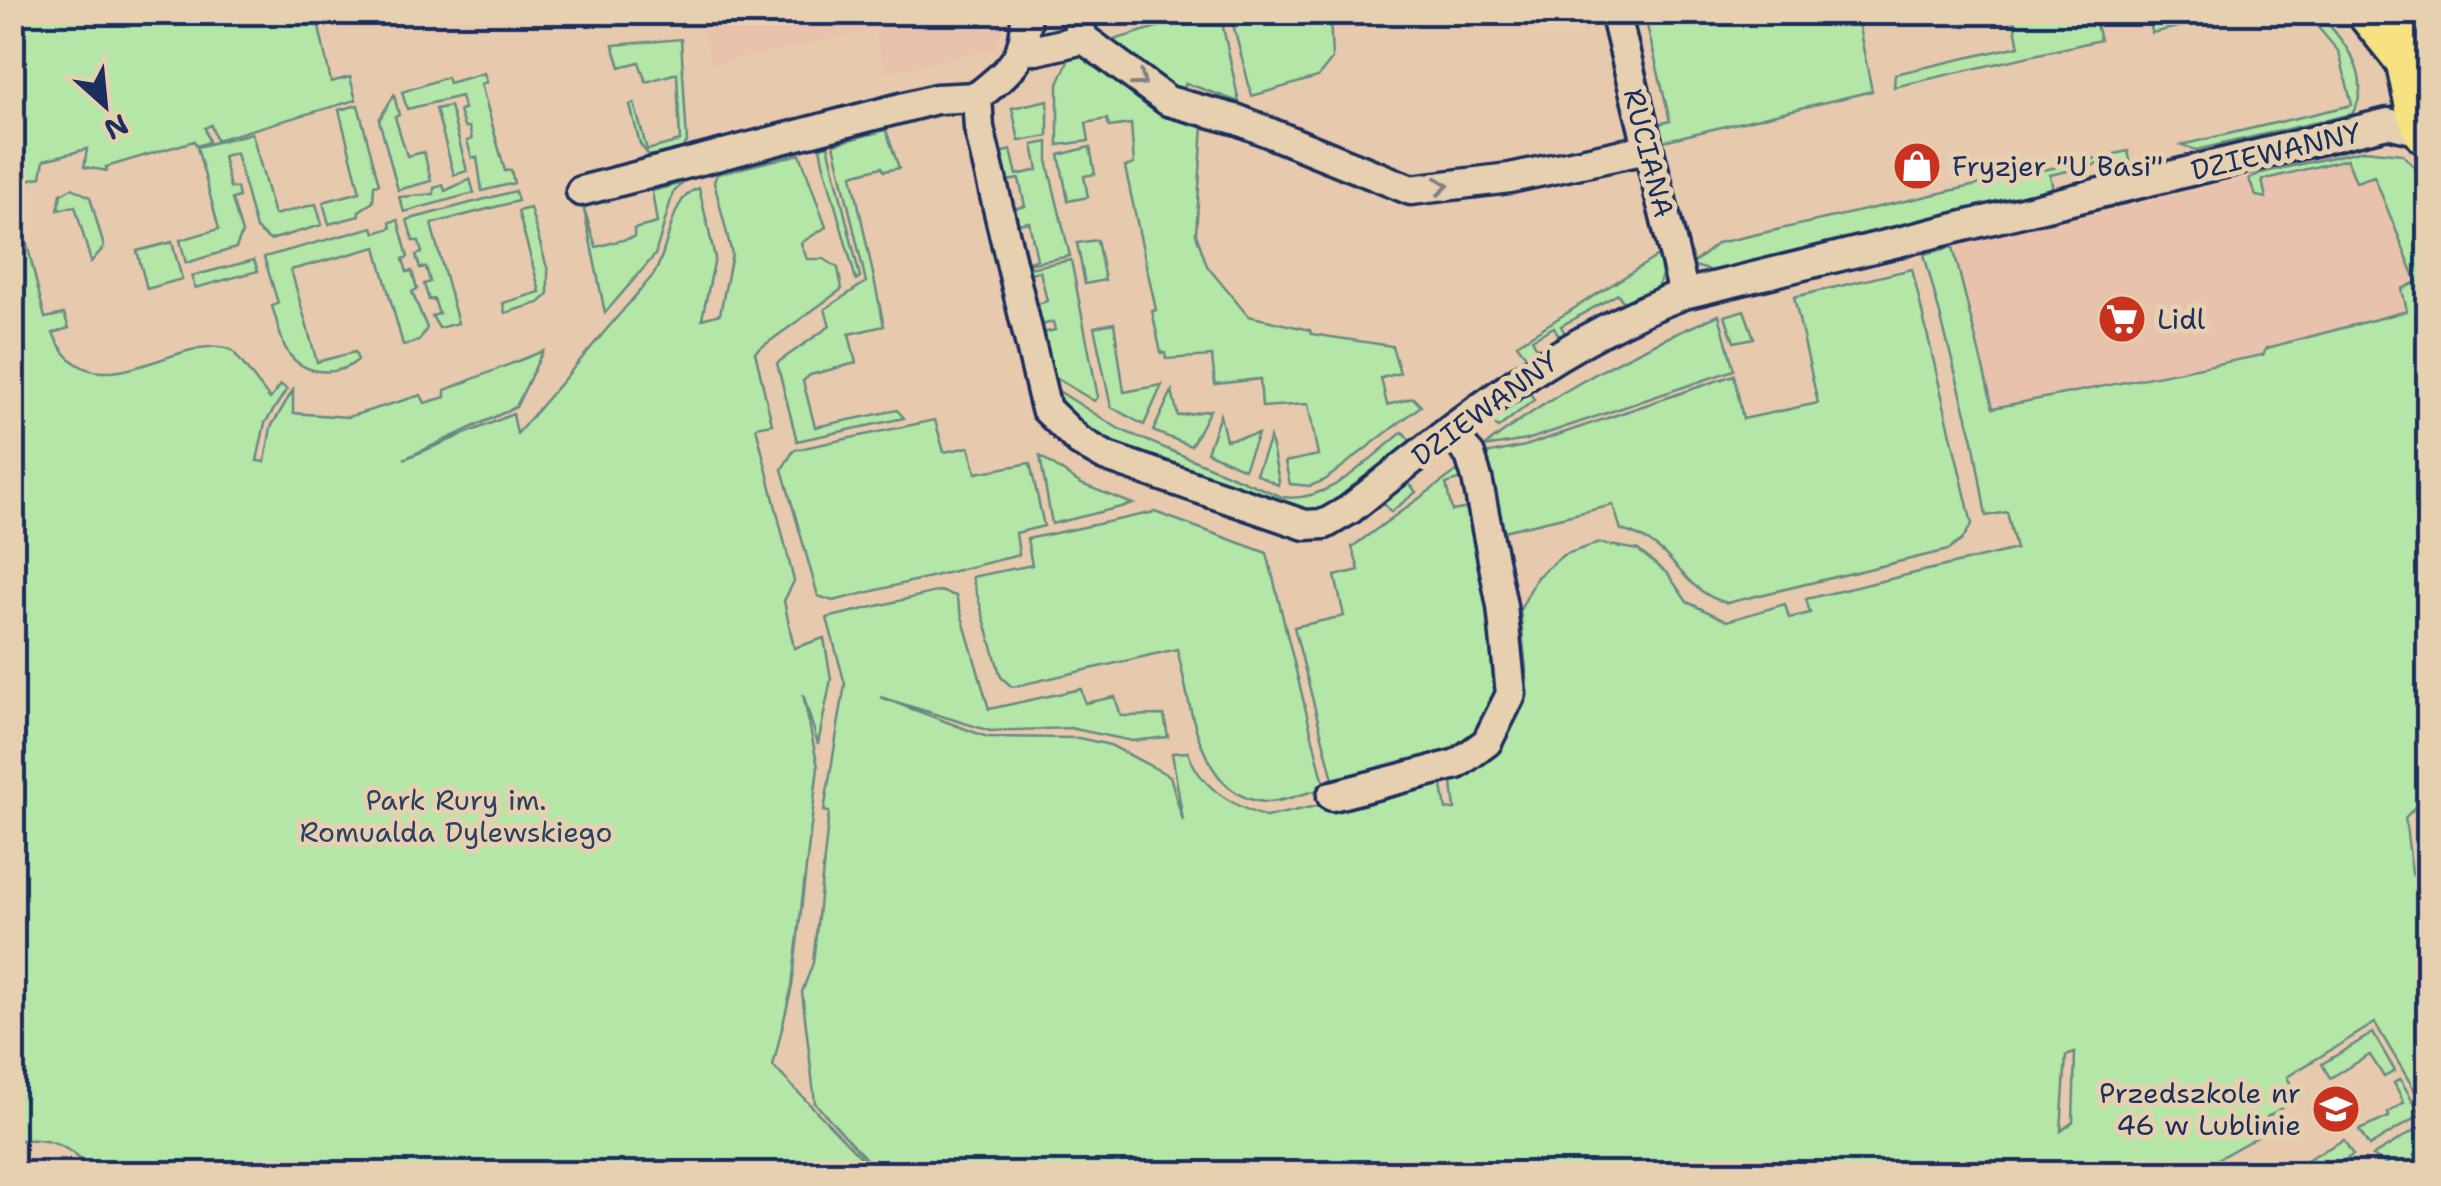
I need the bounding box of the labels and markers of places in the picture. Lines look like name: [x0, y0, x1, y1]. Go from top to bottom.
shop icon: Fryzjer "U Basi": [1891, 140, 1943, 192]
place label: Fryzjer "U Basi": [1952, 147, 2163, 185]
supermarket icon: Lidl: [2096, 293, 2148, 345]
place label: Lidl: [2157, 300, 2206, 338]
place label: Przedszkole nr 46 w Lublinie: [2099, 1074, 2301, 1144]
school or university icon: Przedszkole nr 46 w Lublinie: [2310, 1083, 2362, 1135]

